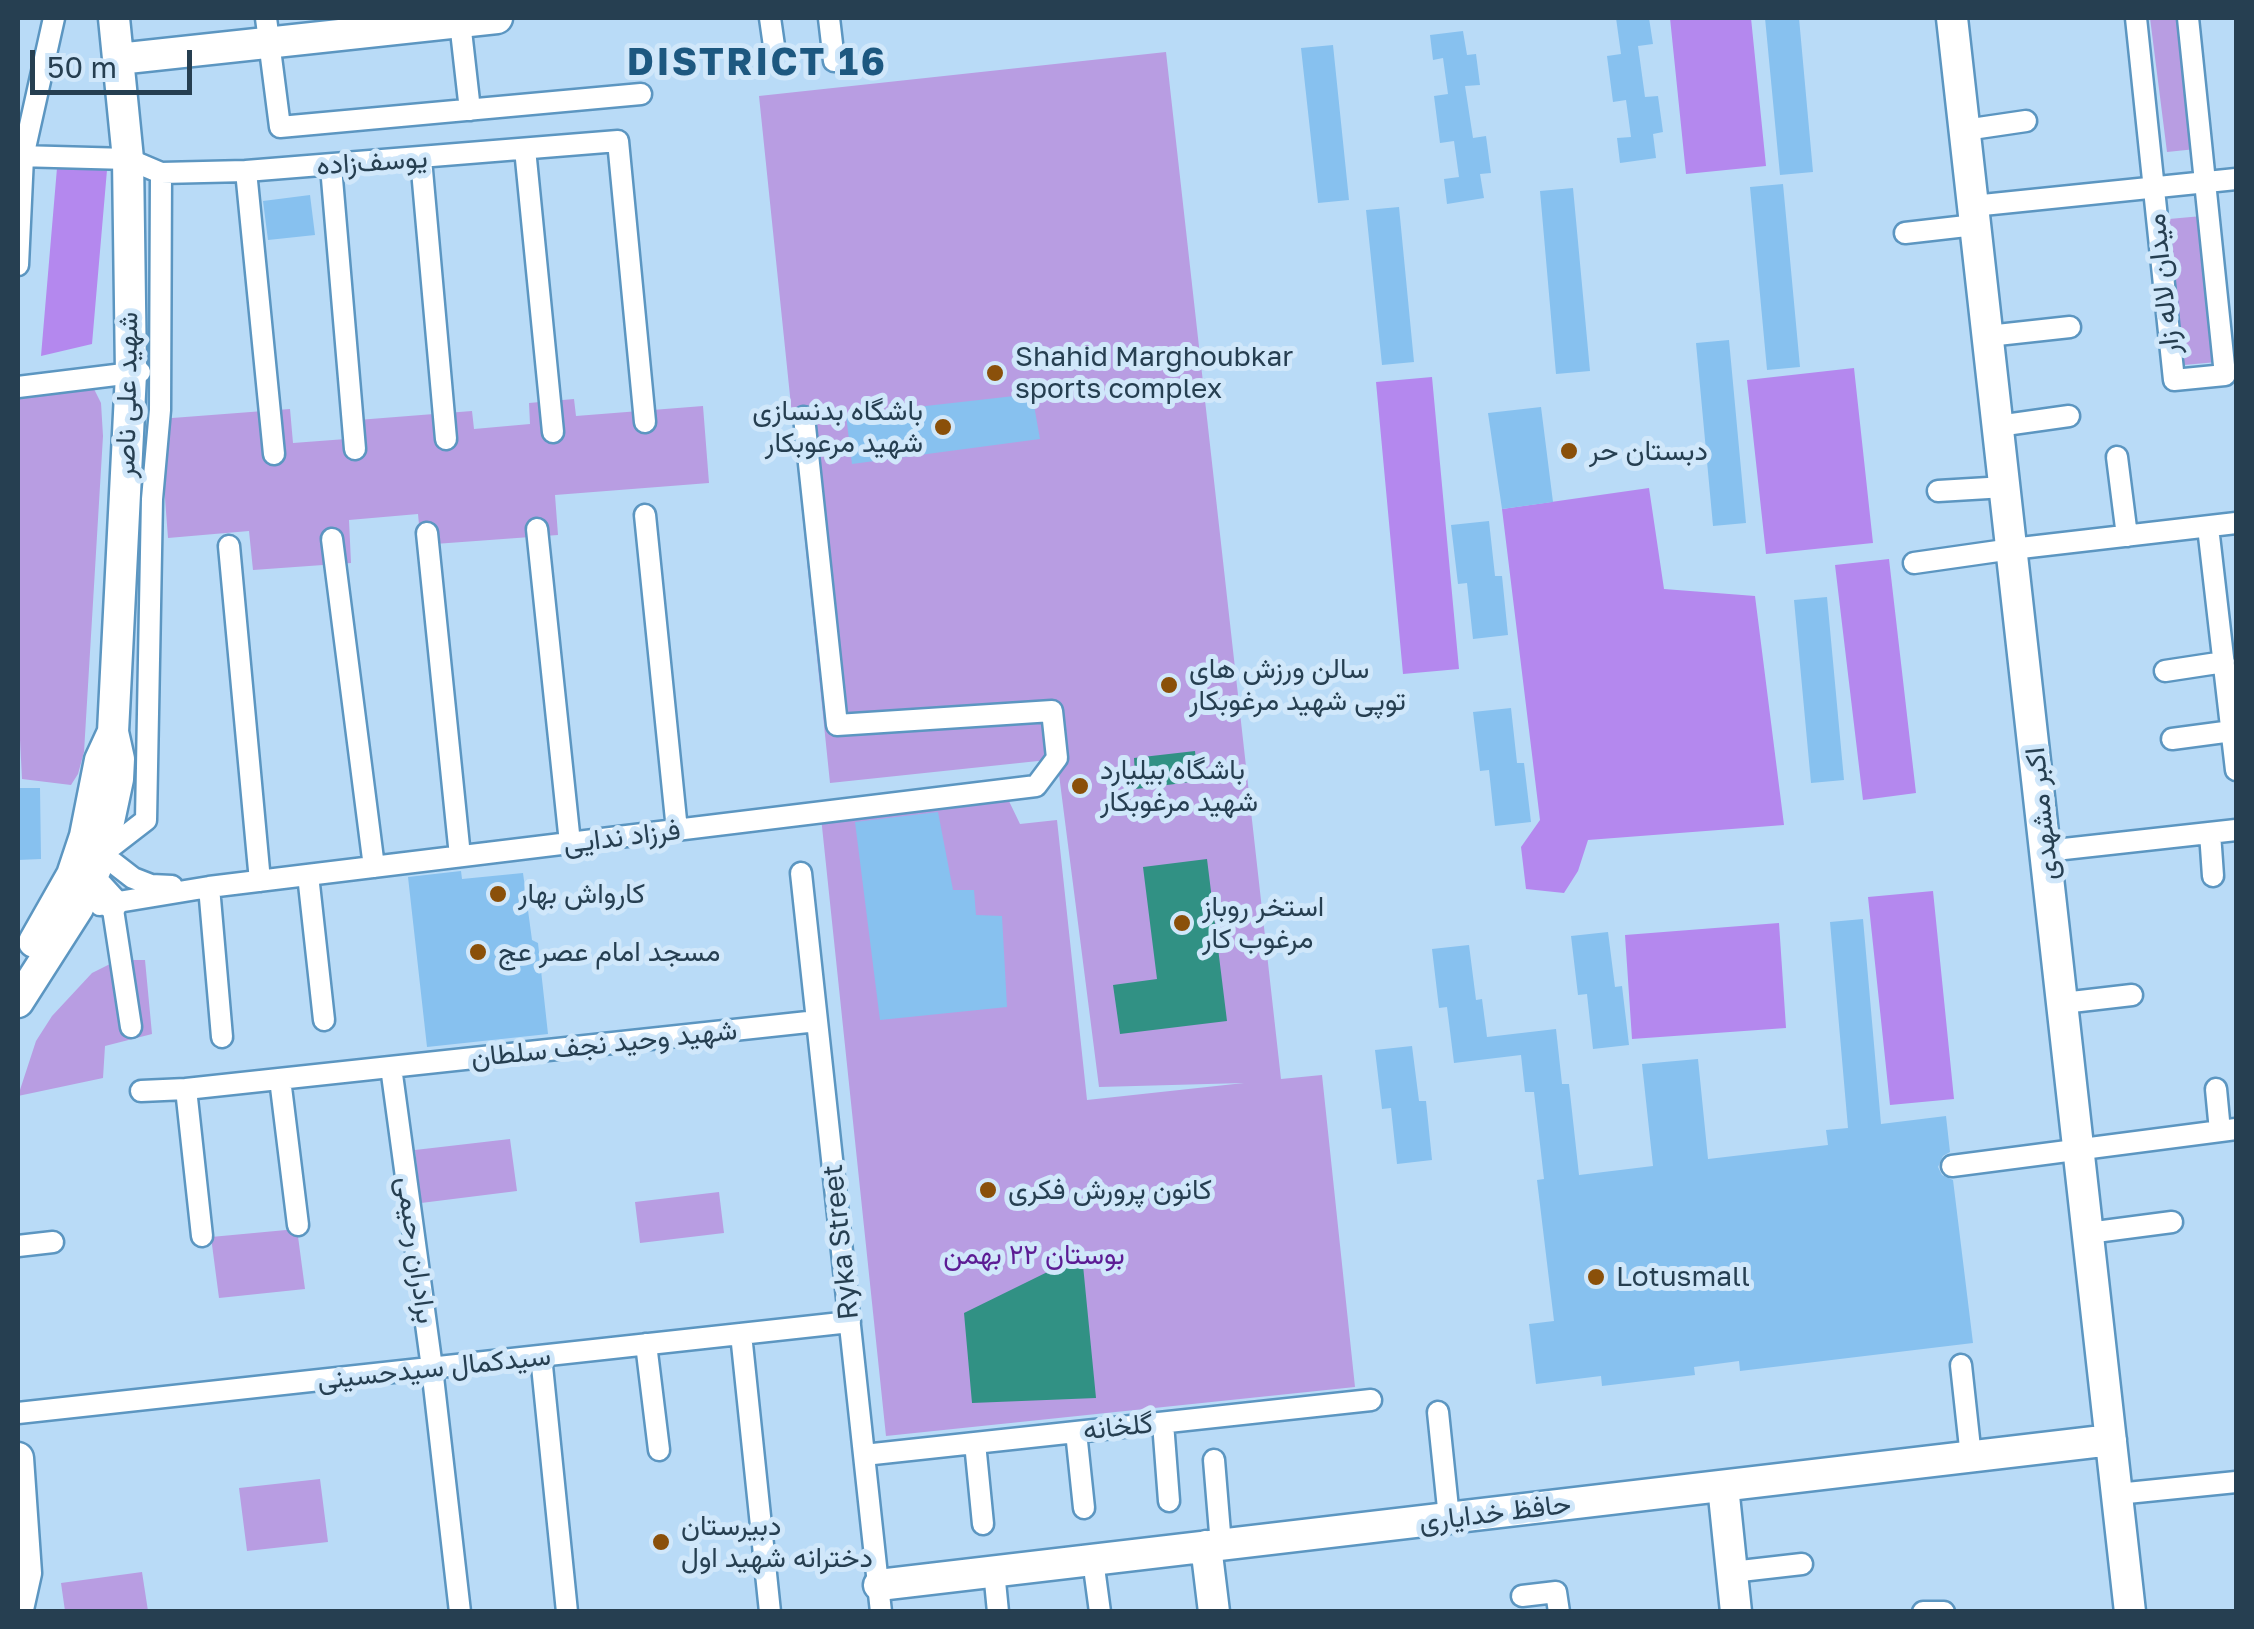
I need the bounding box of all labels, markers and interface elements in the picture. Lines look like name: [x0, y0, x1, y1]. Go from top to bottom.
scale bar: [35, 30, 198, 92]
district label: DISTRICT 16: [627, 40, 887, 86]
text: 50 m: [47, 49, 117, 85]
street label: یوسف‌زاده: [315, 141, 429, 183]
street label: میدان لاله زار: [2139, 212, 2187, 356]
street label: شهید علی ناصر: [109, 312, 145, 478]
place label: Shahid Marghoubkar sports complex: [1015, 340, 1293, 406]
marker: Shahid Marghoubkar sports complex: [984, 362, 1006, 384]
place label: باشگاه بدنسازی شهید مرعوبکار: [752, 394, 923, 460]
marker: باشگاه بدنسازی شهید مرعوبکار: [932, 416, 954, 438]
place label: دبستان حر: [1589, 434, 1708, 468]
marker: دبستان حر: [1558, 440, 1580, 462]
place label: سالن ورزش های توپی شهید مرغوبکار: [1189, 652, 1406, 718]
marker: سالن ورزش های توپی شهید مرغوبکار: [1158, 674, 1180, 696]
street label: اکبر مشهدی: [2018, 746, 2066, 882]
place label: باشگاه بیلیارد شهید مرغوبکار: [1100, 753, 1258, 819]
marker: باشگاه بیلیارد شهید مرغوبکار: [1069, 775, 1091, 797]
street label: فرزاد ندایی: [561, 813, 683, 861]
place label: کارواش بهار: [518, 877, 645, 911]
marker: کارواش بهار: [487, 883, 509, 905]
place label: استخر روباز مرغوب کار: [1202, 890, 1324, 956]
marker: استخر روباز مرغوب کار: [1171, 912, 1193, 934]
place label: مسجد امام عصر عج: [498, 935, 720, 969]
marker: مسجد امام عصر عج: [467, 941, 489, 963]
street label: شهید وحید نجف سلطان: [469, 1013, 739, 1075]
street label: Ryka Street: [816, 1163, 866, 1321]
place label: کانون پرورش فکری: [1008, 1173, 1212, 1207]
street label: برادران رحیمی: [389, 1174, 443, 1326]
marker: کانون پرورش فکری: [977, 1179, 999, 1201]
park label: بوستان ۲۲ بهمن: [943, 1238, 1125, 1272]
place label: Lotusmall: [1616, 1260, 1750, 1294]
marker: Lotusmall: [1585, 1266, 1607, 1288]
street label: سیدکمال سیدحسینی: [315, 1339, 553, 1397]
street label: گلخانه: [1081, 1407, 1155, 1447]
street label: حافظ خدایاری: [1417, 1487, 1573, 1539]
place label: دبيرستان دخترانه شهید اول: [681, 1509, 873, 1575]
marker: دبيرستان دخترانه شهید اول: [650, 1531, 672, 1553]

